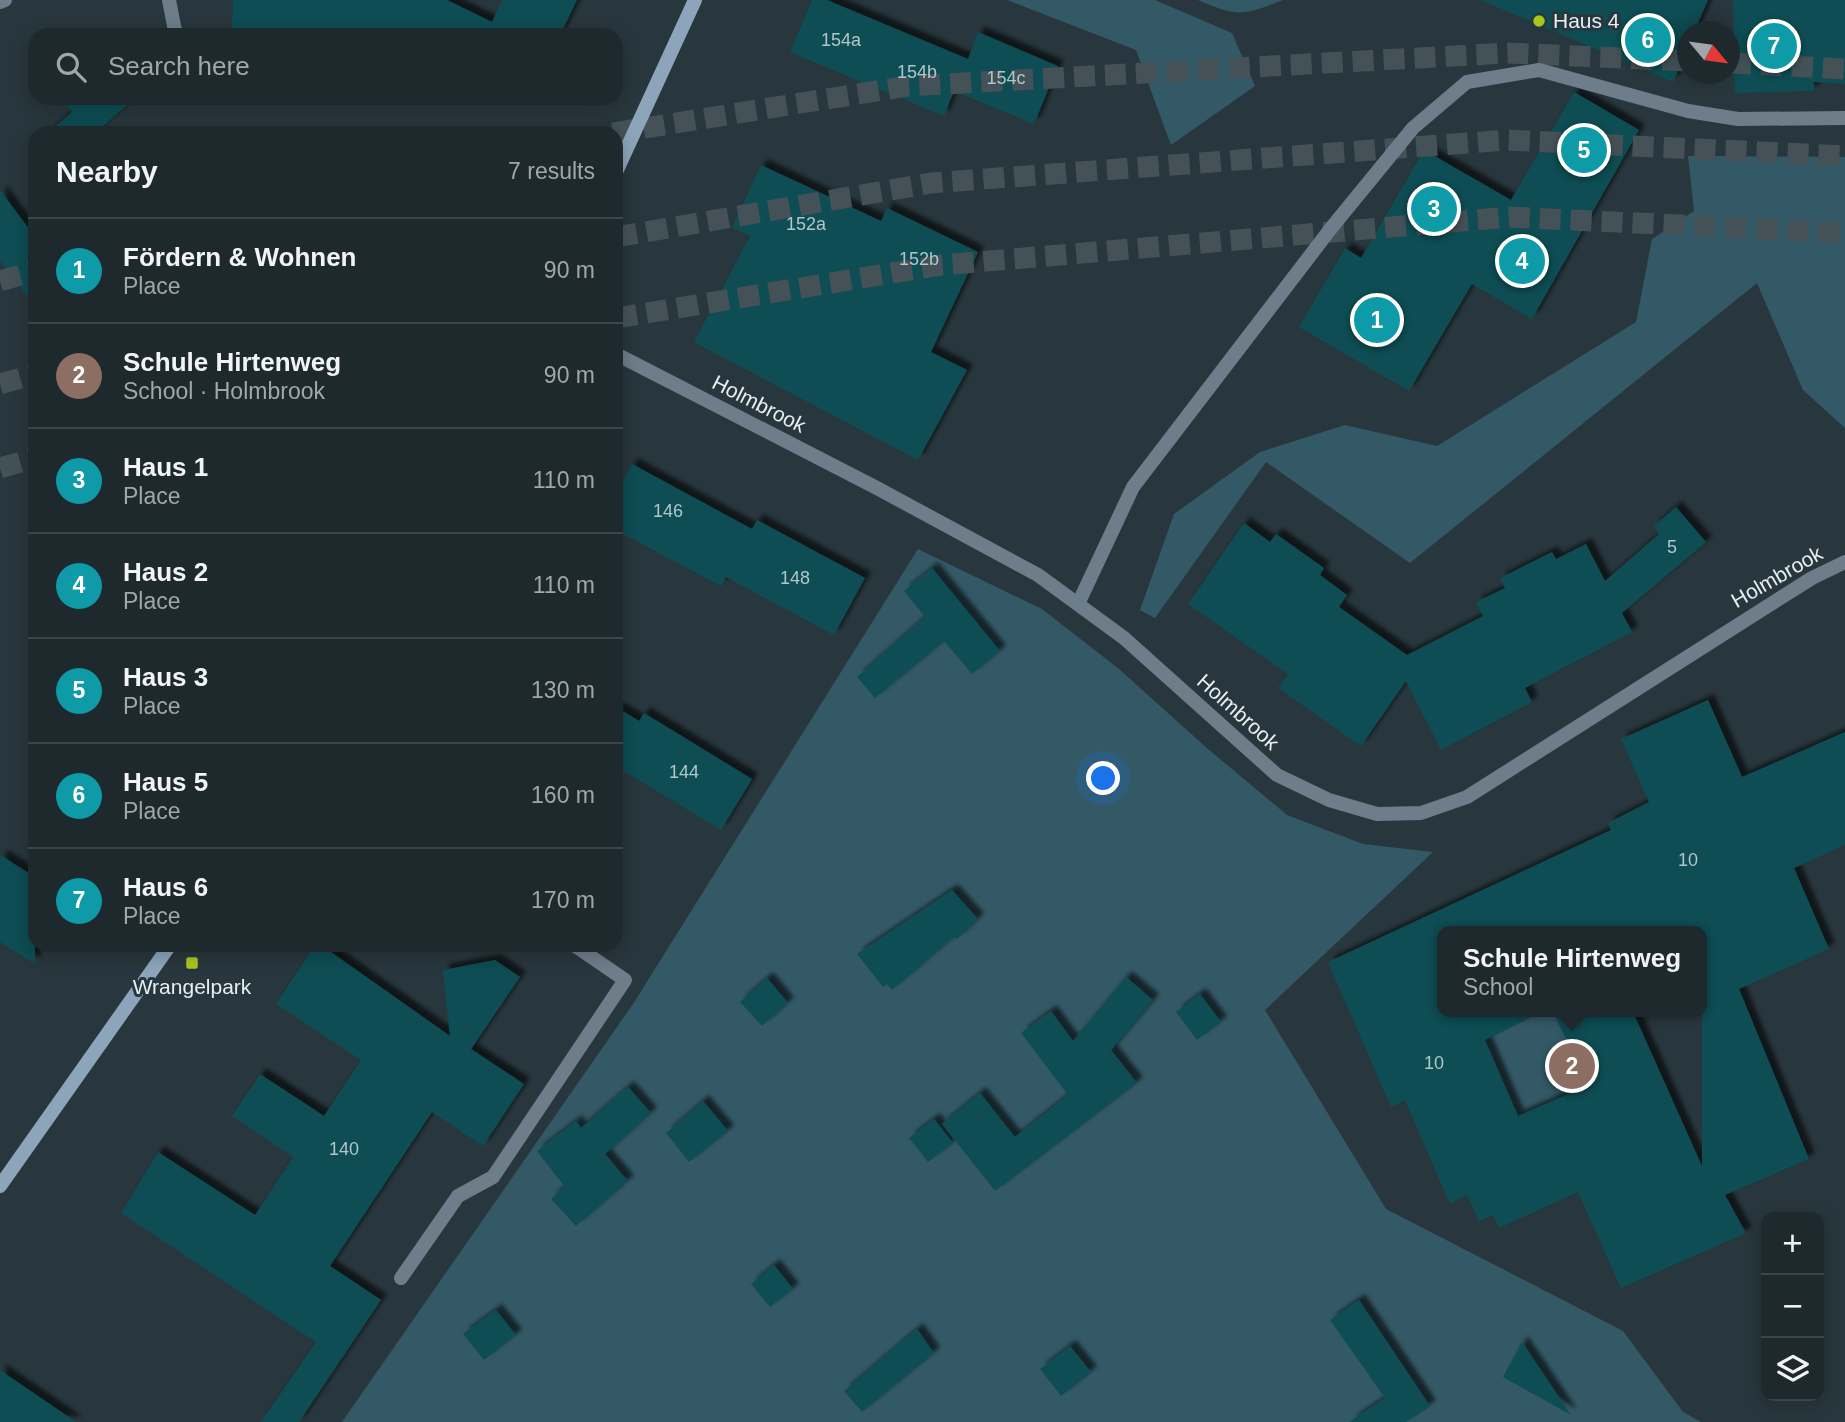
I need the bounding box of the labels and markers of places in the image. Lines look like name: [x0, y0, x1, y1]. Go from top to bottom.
place label: Haus 4: [1553, 9, 1620, 32]
marker: Haus 4: [1531, 13, 1547, 29]
pin: 6: [1625, 14, 1671, 66]
pin: 7: [1751, 20, 1797, 72]
pin: 5: [1561, 124, 1607, 176]
pin: 3: [1411, 183, 1457, 235]
pin: 4: [1499, 235, 1545, 287]
pin: 1: [1354, 294, 1400, 346]
marker: Wrangelpark: [184, 955, 200, 971]
place label: Wrangelpark: [133, 975, 252, 998]
pin: 2: [1549, 1040, 1595, 1092]

